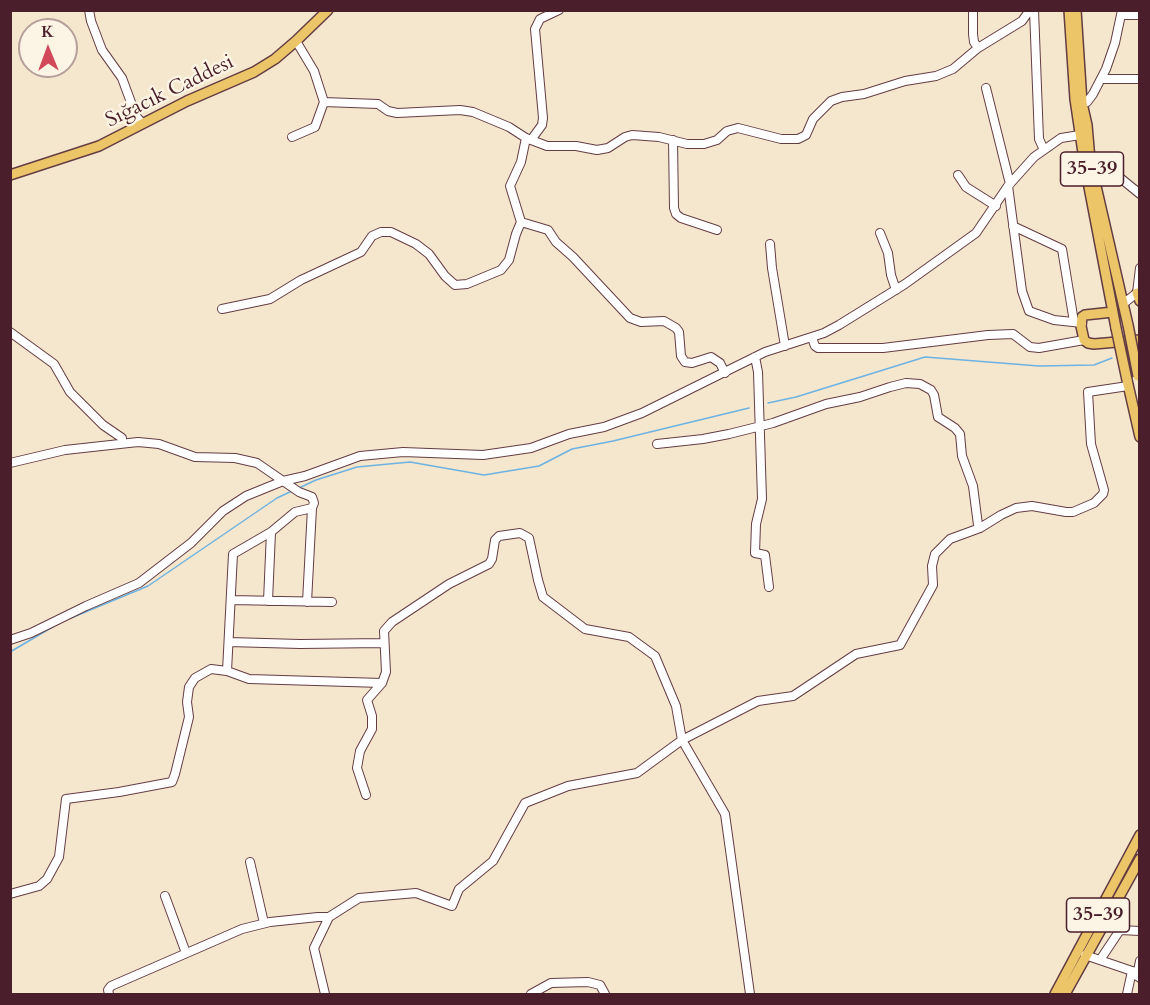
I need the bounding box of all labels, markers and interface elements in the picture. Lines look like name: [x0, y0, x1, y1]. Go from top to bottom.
north arrow: [18, 18, 78, 78]
text: K: [41, 21, 54, 43]
street label: Sığacık Caddesi: [102, 50, 238, 134]
road number: 35-39: [1060, 152, 1124, 186]
road number: 35-39: [1066, 898, 1130, 932]

